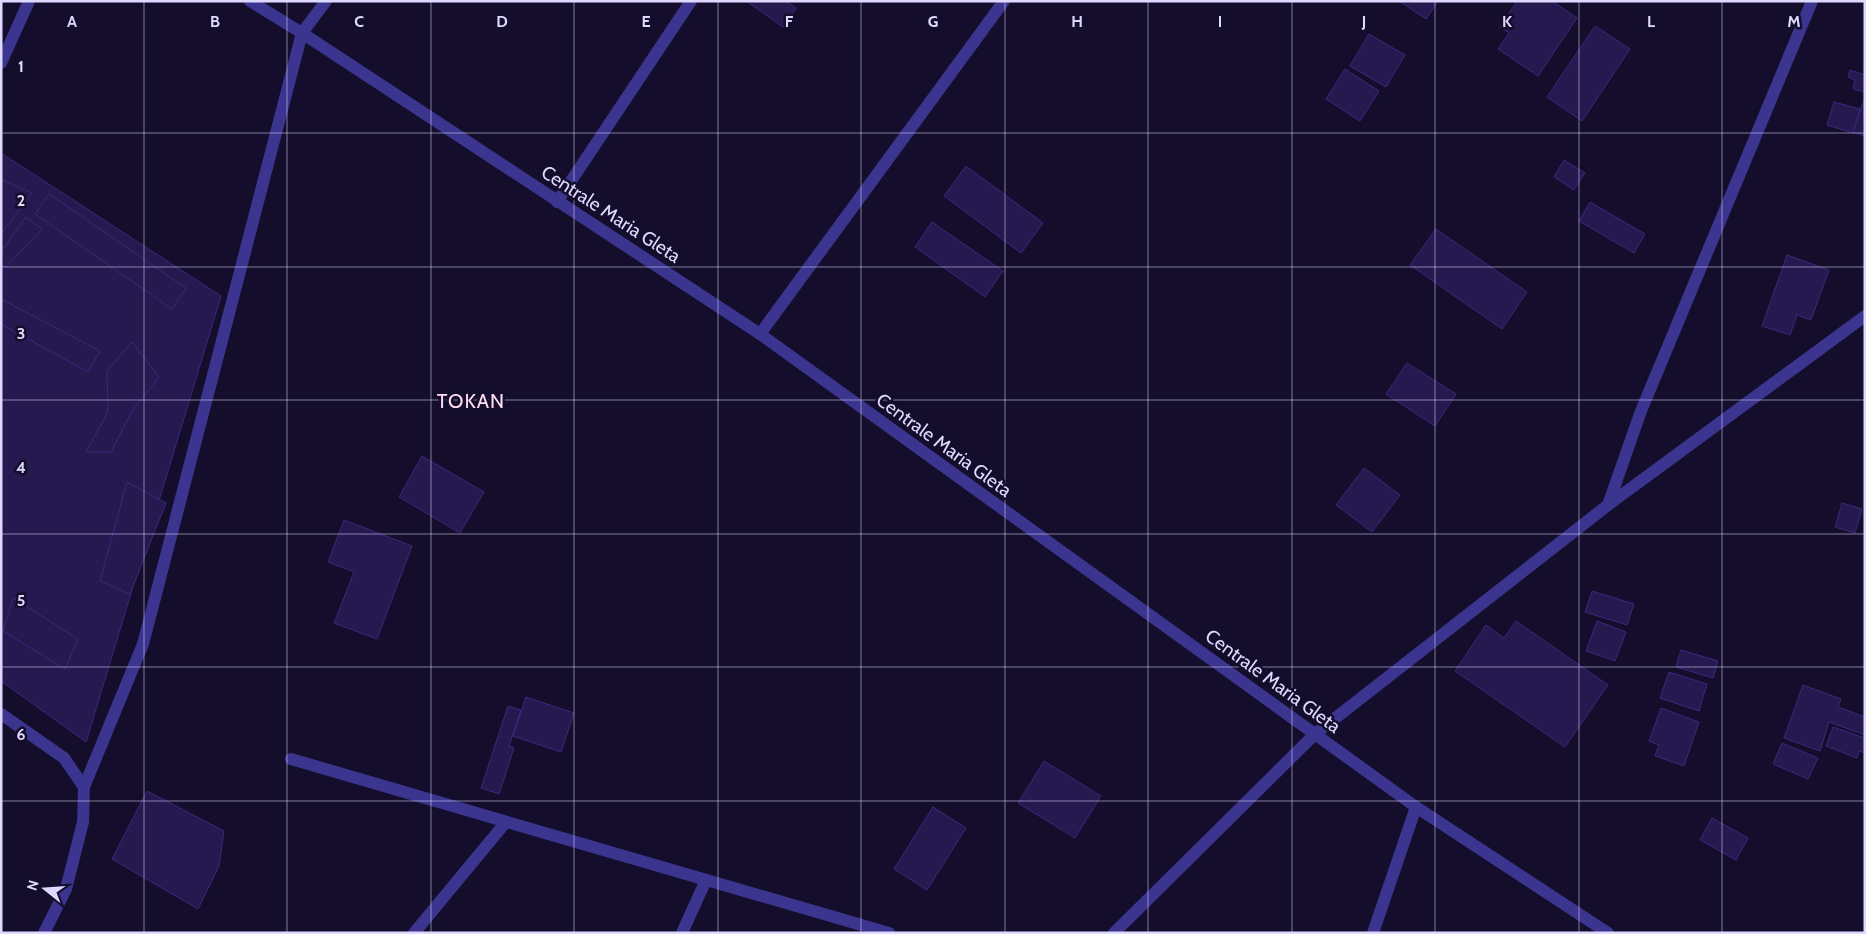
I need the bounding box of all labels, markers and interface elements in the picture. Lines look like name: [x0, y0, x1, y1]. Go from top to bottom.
text: A: [67, 12, 77, 31]
text: B: [210, 12, 220, 31]
text: C: [354, 12, 364, 31]
text: D: [496, 12, 508, 31]
text: E: [641, 12, 651, 31]
text: F: [785, 12, 794, 31]
text: G: [928, 12, 938, 31]
text: H: [1071, 12, 1083, 31]
text: I: [1218, 12, 1222, 31]
text: J: [1361, 12, 1366, 31]
text: K: [1502, 12, 1512, 31]
text: L: [1647, 12, 1655, 31]
text: M: [1787, 12, 1801, 31]
text: 1: [18, 57, 24, 76]
street label: Centrale Maria Gleta: [537, 160, 685, 268]
text: 2: [17, 191, 25, 210]
text: 3: [17, 324, 25, 343]
street label: Centrale Maria Gleta: [872, 388, 1016, 502]
district label: TOKAN: [437, 389, 505, 413]
text: 4: [16, 458, 26, 477]
text: 5: [17, 591, 25, 610]
street label: Centrale Maria Gleta: [1201, 624, 1345, 738]
text: 6: [17, 725, 26, 744]
north arrow: [20, 864, 70, 914]
text: N: [23, 878, 43, 893]

